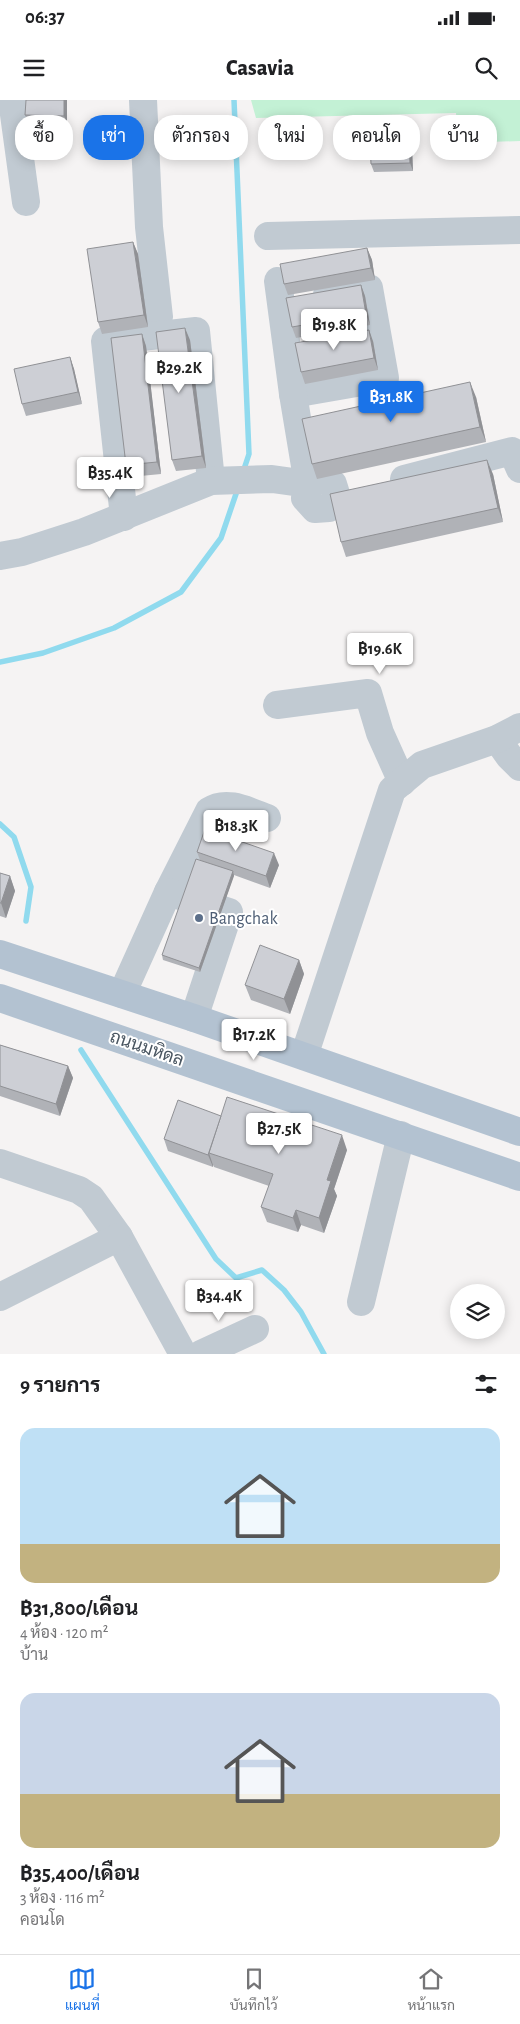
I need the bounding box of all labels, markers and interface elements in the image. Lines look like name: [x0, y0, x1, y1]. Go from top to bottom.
text: 06:37: [25, 8, 65, 27]
icon: menu: [20, 54, 48, 82]
icon: search: [472, 54, 500, 82]
text: Casavia: [226, 57, 294, 79]
chip: ซื้อ: [15, 115, 73, 160]
chip: เช่า: [83, 115, 144, 160]
chip: ตัวกรอง: [154, 115, 248, 160]
chip: ใหม่: [258, 115, 323, 160]
chip: คอนโด: [333, 115, 420, 160]
chip: บ้าน: [430, 115, 497, 160]
pin: ฿19.8K: [293, 308, 375, 351]
text: ฿19.8K: [312, 317, 356, 333]
pin: ฿29.2K: [138, 352, 220, 394]
text: ฿29.2K: [156, 360, 202, 376]
pin: ฿31.8K: [350, 380, 432, 423]
text: ฿31.8K: [369, 389, 413, 405]
pin: ฿35.4K: [69, 456, 151, 499]
text: ฿35.4K: [88, 465, 132, 481]
pin: ฿19.6K: [339, 632, 421, 675]
text: ฿19.6K: [358, 641, 402, 657]
pin: ฿18.3K: [195, 810, 277, 852]
text: ฿18.3K: [214, 818, 258, 834]
place label: Bangchak: [209, 910, 278, 928]
marker: Bangchak: [193, 912, 205, 924]
pin: ฿17.2K: [213, 1018, 295, 1061]
street label: ถนนมหิดล: [107, 1025, 187, 1070]
text: ฿17.2K: [233, 1027, 275, 1043]
pin: ฿27.5K: [238, 1112, 320, 1155]
text: ฿27.5K: [257, 1121, 301, 1137]
pin: ฿34.4K: [178, 1280, 260, 1322]
map controls: [450, 1284, 505, 1339]
button: layers: [450, 1284, 505, 1339]
text: ฿34.4K: [196, 1288, 242, 1304]
icon: filters: [472, 1370, 500, 1398]
text: 9 รายการ: [20, 1375, 101, 1396]
icon: home: [215, 1461, 305, 1551]
text: ฿31,800/เดือน: [20, 1598, 138, 1619]
text: 4 ห้อง · 120 m²: [20, 1625, 108, 1641]
text: บ้าน: [20, 1647, 48, 1663]
icon: home: [215, 1726, 305, 1816]
text: ฿35,400/เดือน: [20, 1863, 140, 1884]
text: 3 ห้อง · 116 m²: [20, 1890, 105, 1906]
text: คอนโด: [20, 1912, 65, 1928]
tab: แผนที่: [65, 1965, 100, 2015]
tab: บันทึกไว้: [230, 1965, 278, 2015]
tab: หน้าแรก: [407, 1965, 455, 2015]

